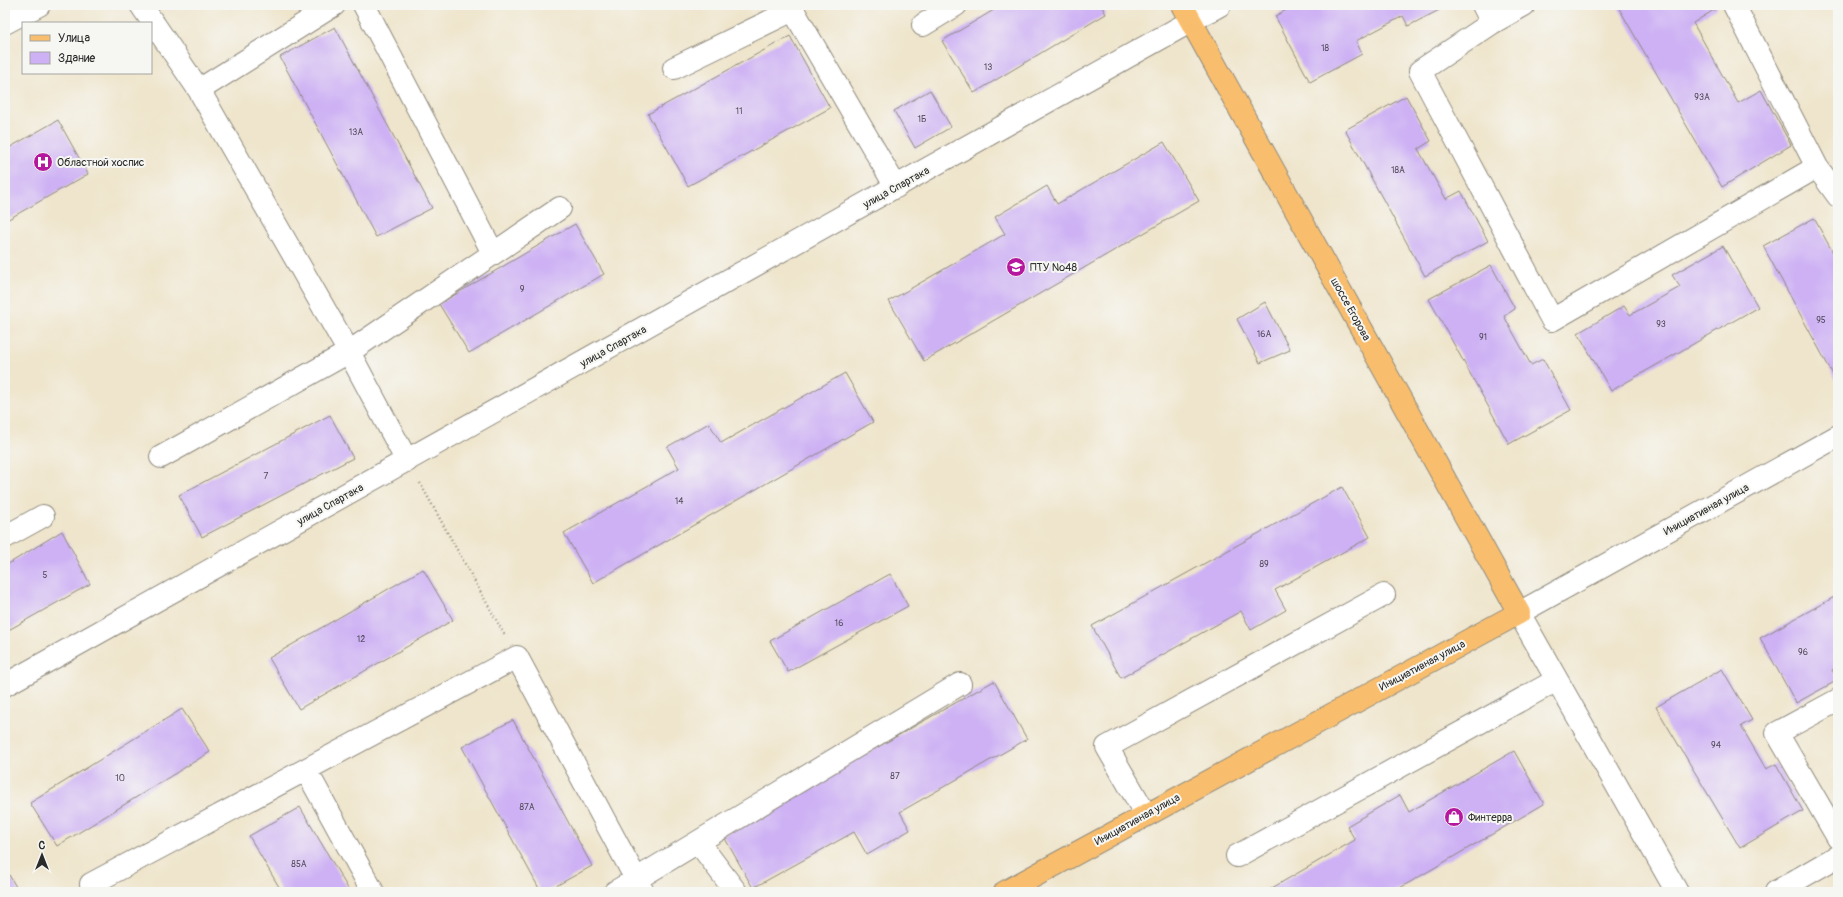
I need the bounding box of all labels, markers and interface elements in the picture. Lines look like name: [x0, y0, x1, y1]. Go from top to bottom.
legend: [22, 22, 152, 74]
text: Улица: [58, 31, 90, 46]
house number: 18: [1321, 43, 1329, 54]
text: Здание: [58, 51, 95, 66]
house number: 13: [984, 62, 992, 73]
house number: 93А: [1694, 92, 1710, 103]
house number: 11: [735, 106, 743, 117]
house number: 1Б: [918, 114, 926, 125]
house number: 13А: [349, 127, 363, 138]
hospital icon: Областной хоспис: [32, 151, 54, 173]
place label: Областной хоспис: [57, 156, 145, 169]
street label: улица Спартака: [860, 164, 932, 212]
house number: 18А: [1391, 165, 1405, 176]
school or university icon: ПТУ №48: [1005, 256, 1027, 278]
place label: ПТУ №48: [1030, 261, 1077, 274]
street label: шоссе Егорова: [1328, 276, 1373, 343]
house number: 9: [520, 284, 525, 295]
house number: 95: [1816, 315, 1826, 326]
house number: 93: [1656, 319, 1666, 330]
street label: улица Спартака: [577, 323, 649, 371]
house number: 16А: [1257, 329, 1271, 340]
house number: 91: [1479, 332, 1487, 343]
house number: 7: [264, 471, 269, 482]
street label: улица Спартака: [294, 481, 366, 529]
street label: Инициативная улица: [1661, 481, 1751, 538]
house number: 14: [675, 496, 684, 507]
house number: 89: [1259, 559, 1269, 570]
house number: 5: [43, 570, 48, 581]
house number: 16: [835, 618, 843, 629]
house number: 12: [357, 634, 365, 645]
street label: Инициативная улица: [1377, 637, 1467, 694]
house number: 96: [1798, 647, 1808, 658]
house number: 94: [1711, 740, 1722, 751]
house number: 87: [890, 771, 900, 782]
house number: 10: [115, 773, 125, 784]
street label: Инициативная улица: [1092, 791, 1182, 848]
house number: 87А: [519, 802, 535, 813]
shop icon: Финтерра: [1443, 806, 1465, 828]
place label: Финтерра: [1468, 811, 1512, 824]
north arrow: [22, 835, 62, 875]
text: С: [39, 839, 46, 852]
house number: 85А: [291, 859, 307, 870]

